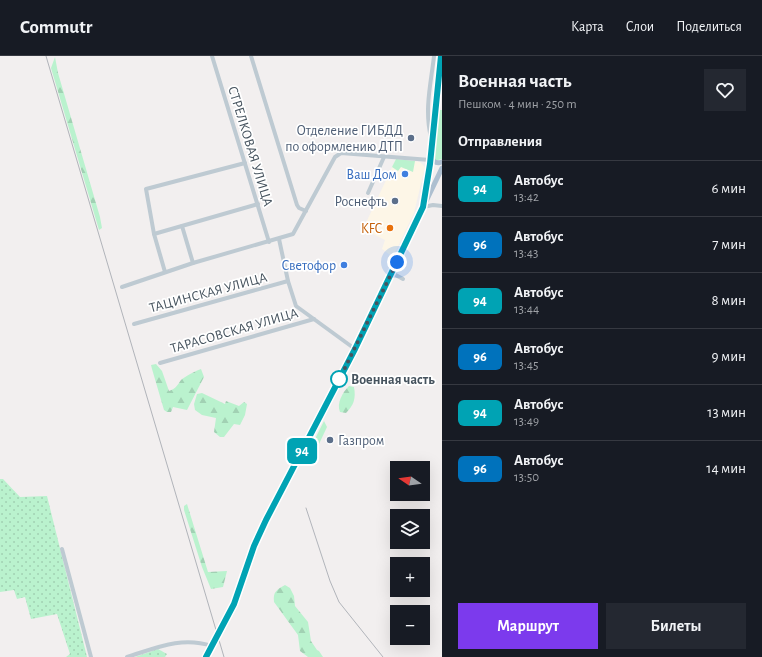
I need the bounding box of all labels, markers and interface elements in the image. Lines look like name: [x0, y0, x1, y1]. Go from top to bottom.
text: Commutr: [20, 18, 92, 37]
text: Карта: [571, 20, 604, 34]
text: Слои: [626, 20, 654, 34]
text: Поделиться: [676, 20, 742, 34]
button: heart: [704, 69, 746, 111]
text: Военная часть: [458, 72, 572, 91]
street label: СТРЕЛКОВАЯ УЛИЦА: [225, 85, 275, 208]
text: Пешком · 4 мин · 250 m: [458, 98, 577, 111]
place label: Отделение ГИБДД по оформлению ДТП: [285, 124, 403, 154]
marker: Отделение ГИБДД по оформлению ДТП: [406, 133, 416, 143]
text: Отправления: [458, 134, 542, 149]
place label: Ваш Дом: [346, 168, 397, 182]
marker: Ваш Дом: [400, 169, 410, 179]
text: Автобус: [514, 173, 564, 188]
text: 6 мин: [712, 181, 746, 196]
text: 94: [473, 182, 487, 196]
text: 13:42: [514, 191, 539, 204]
place label: Роснефть: [335, 195, 387, 209]
marker: Роснефть: [390, 196, 400, 206]
place label: KFC: [361, 222, 382, 236]
marker: KFC: [385, 223, 395, 233]
text: Автобус: [514, 229, 564, 244]
text: 7 мин: [712, 237, 746, 252]
text: 96: [473, 238, 487, 252]
text: 13:43: [514, 247, 538, 260]
your location: [387, 252, 407, 272]
place label: Светофор: [281, 259, 336, 273]
marker: Светофор: [339, 260, 349, 270]
street label: ТАЦИНСКАЯ УЛИЦА: [148, 270, 269, 315]
text: Автобус: [514, 285, 564, 300]
text: 8 мин: [711, 293, 746, 308]
text: 94: [473, 294, 487, 308]
text: 13:44: [514, 303, 539, 316]
street label: ТАРАСОВСКАЯ УЛИЦА: [169, 306, 300, 356]
text: Автобус: [514, 341, 564, 356]
text: 9 мин: [712, 349, 746, 364]
text: 96: [473, 350, 487, 364]
text: 13:45: [514, 359, 539, 372]
marker: Военная часть: [330, 370, 348, 388]
place label: Военная часть: [351, 373, 435, 387]
text: Автобус: [514, 397, 564, 412]
text: 13 мин: [707, 405, 746, 420]
text: 94: [473, 406, 487, 420]
text: 13:49: [514, 415, 539, 428]
place label: Газпром: [338, 434, 384, 448]
marker: Газпром: [325, 435, 335, 445]
line badge: 94: [284, 438, 320, 464]
text: 94: [295, 444, 309, 458]
text: Автобус: [514, 453, 564, 468]
north arrow: [390, 461, 430, 501]
map controls: [390, 461, 430, 645]
text: 14 мин: [706, 461, 746, 476]
text: 96: [473, 462, 487, 476]
text: 13:50: [514, 471, 539, 484]
button: layers: [390, 509, 430, 549]
button: +: [390, 557, 430, 597]
button: Маршрут: [458, 603, 598, 649]
button: Билеты: [606, 603, 746, 649]
button: −: [390, 605, 430, 645]

